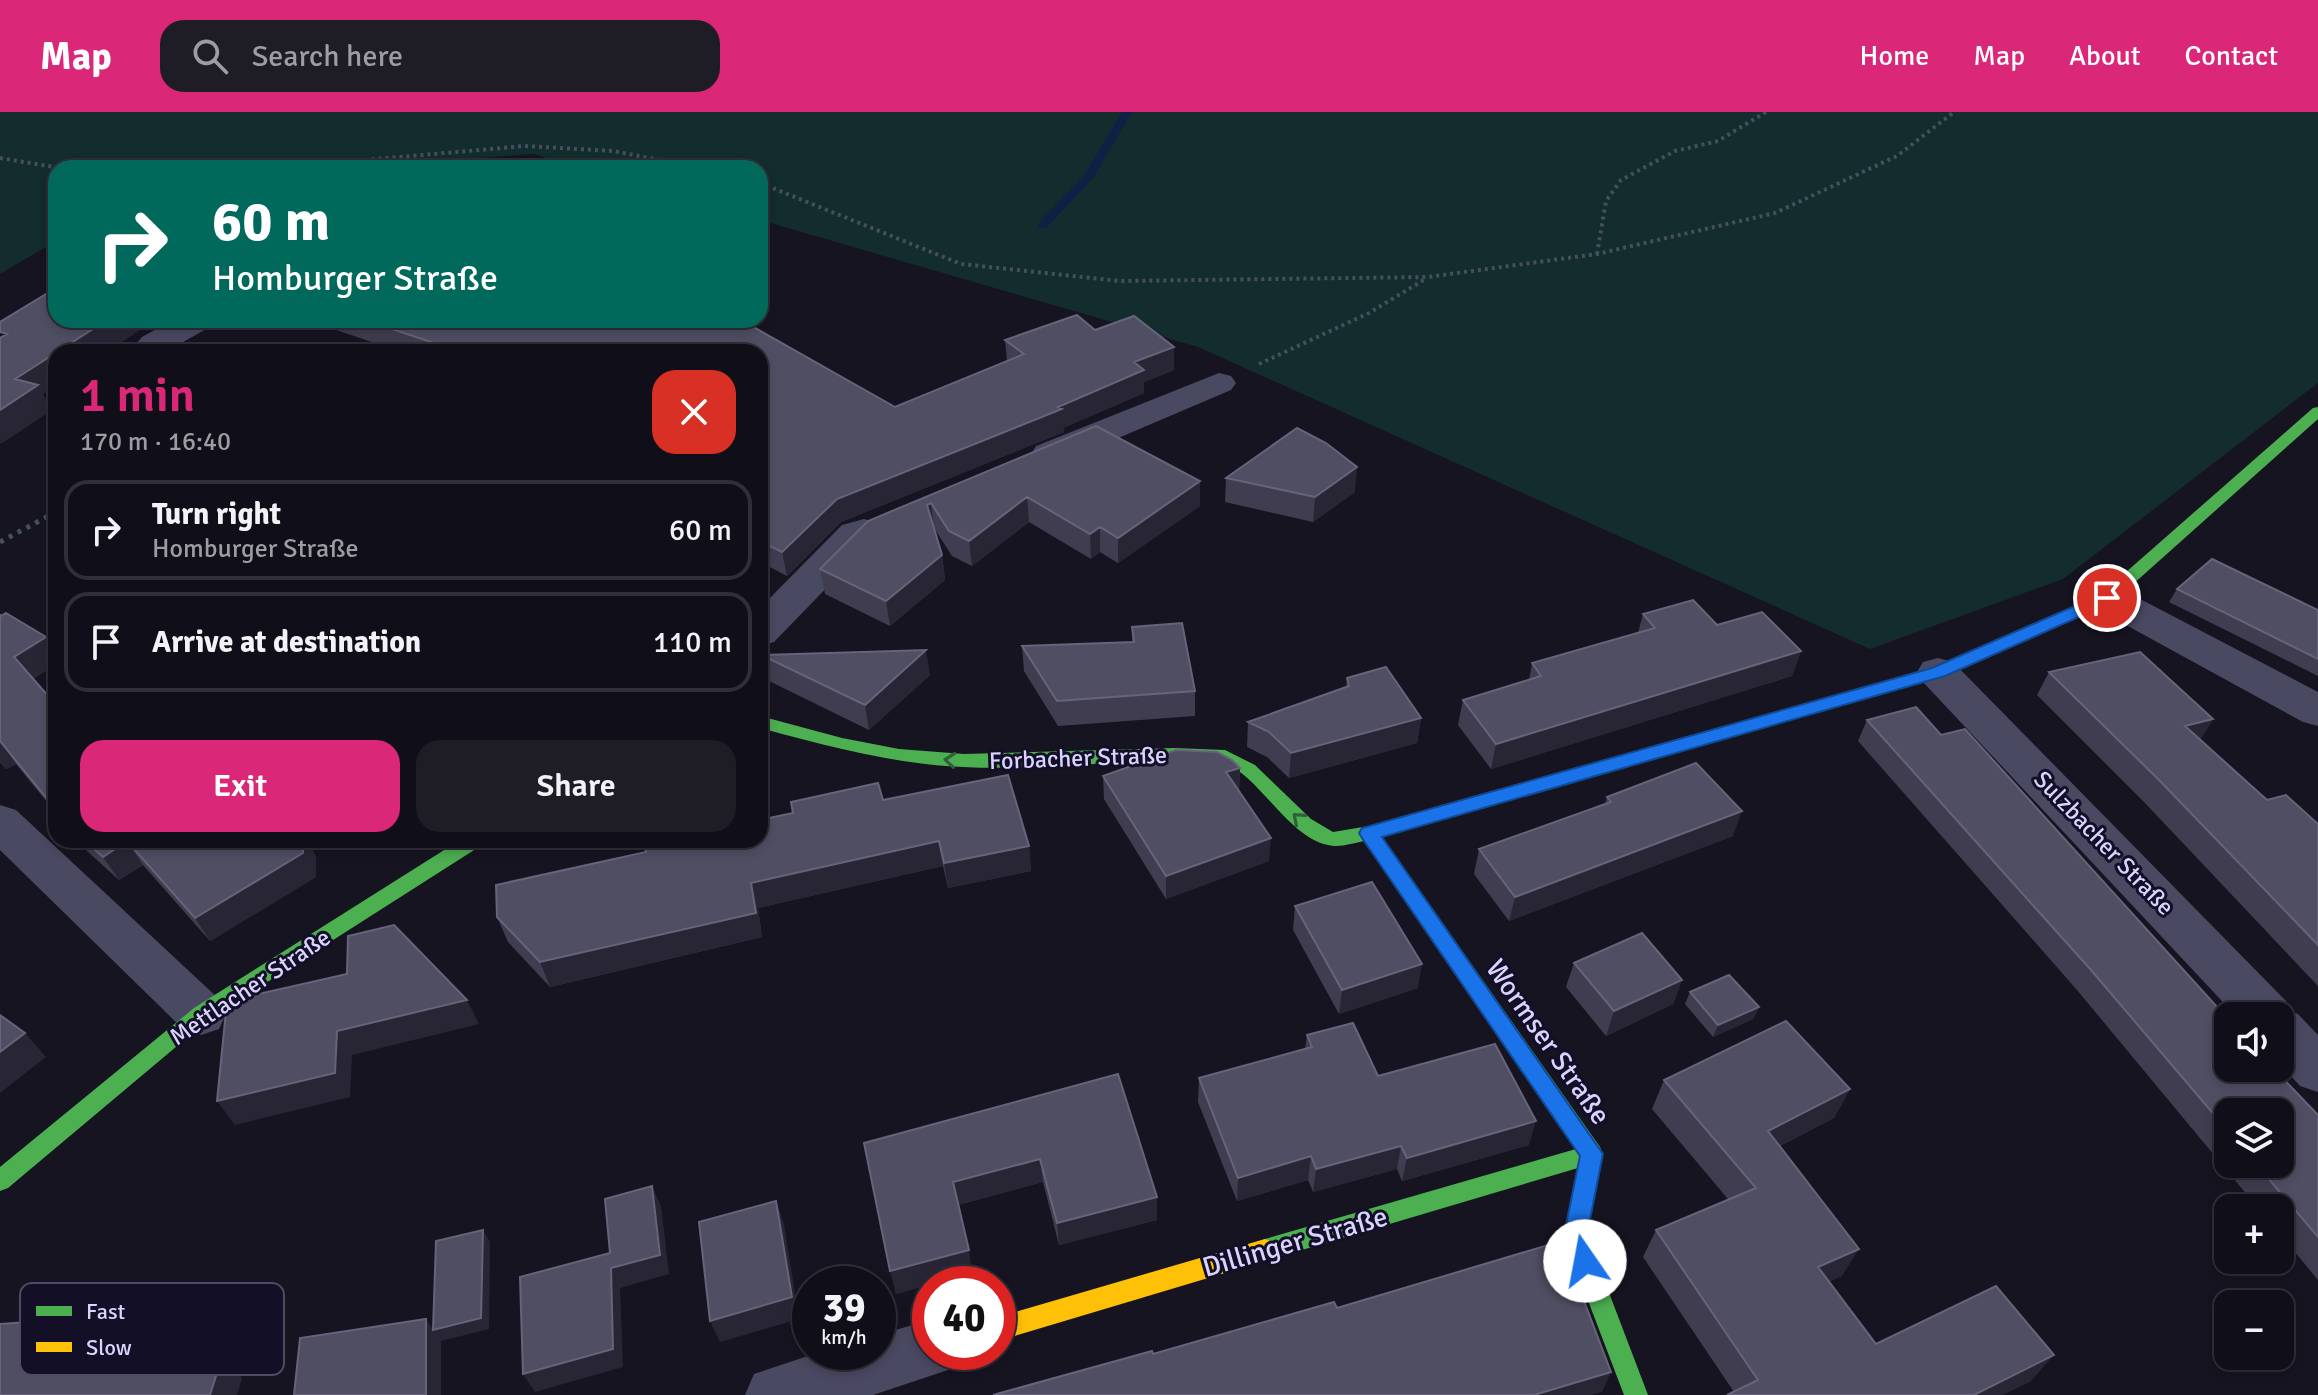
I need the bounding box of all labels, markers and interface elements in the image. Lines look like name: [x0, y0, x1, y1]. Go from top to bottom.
search box: [160, 20, 720, 92]
text: Map: [40, 33, 112, 80]
icon: search: [188, 34, 232, 78]
text: Search here: [252, 38, 403, 75]
text: Home: [1860, 39, 1929, 73]
text: Map: [1973, 39, 2025, 73]
text: About: [2069, 39, 2141, 73]
text: Contact: [2185, 39, 2278, 73]
text: 60 m: [212, 187, 330, 256]
icon: right: [80, 192, 184, 296]
text: Homburger Straße: [212, 256, 498, 301]
text: 1 min: [80, 366, 195, 425]
button: close: [652, 370, 736, 454]
text: 170 m · 16:40: [80, 426, 231, 458]
text: Turn right: [152, 496, 281, 533]
icon: right: [84, 508, 128, 552]
text: 60 m: [669, 512, 732, 549]
text: Homburger Straße: [152, 533, 359, 565]
pin: [2073, 564, 2141, 632]
icon: arrive: [2085, 576, 2129, 620]
icon: arrive: [84, 620, 128, 664]
text: Arrive at destination: [152, 624, 421, 661]
text: 110 m: [653, 624, 732, 661]
button: Exit: [80, 740, 400, 832]
button: Share: [416, 740, 736, 832]
street label: Forbacher Straße: [989, 740, 1167, 776]
one-way arrow: [943, 752, 956, 769]
street label: Sulzbacher Straße: [2027, 764, 2181, 922]
one-way arrow: [1293, 813, 1308, 827]
street label: Mettlacher Straße: [164, 922, 336, 1052]
street label: Wormser Straße: [1478, 953, 1618, 1131]
map controls: [2214, 1002, 2294, 1370]
button: sound: [2214, 1002, 2294, 1082]
button: layers: [2214, 1098, 2294, 1178]
button: +: [2214, 1194, 2294, 1274]
street label: Dillinger Straße: [1198, 1199, 1392, 1285]
position arrow: [1543, 1219, 1627, 1303]
speed limit sign: 40: [912, 1266, 1016, 1370]
legend: [20, 1283, 284, 1375]
text: 39: [822, 1283, 866, 1333]
button: −: [2214, 1290, 2294, 1370]
text: Fast: [86, 1298, 126, 1325]
text: km/h: [821, 1325, 867, 1350]
text: Slow: [86, 1334, 132, 1361]

